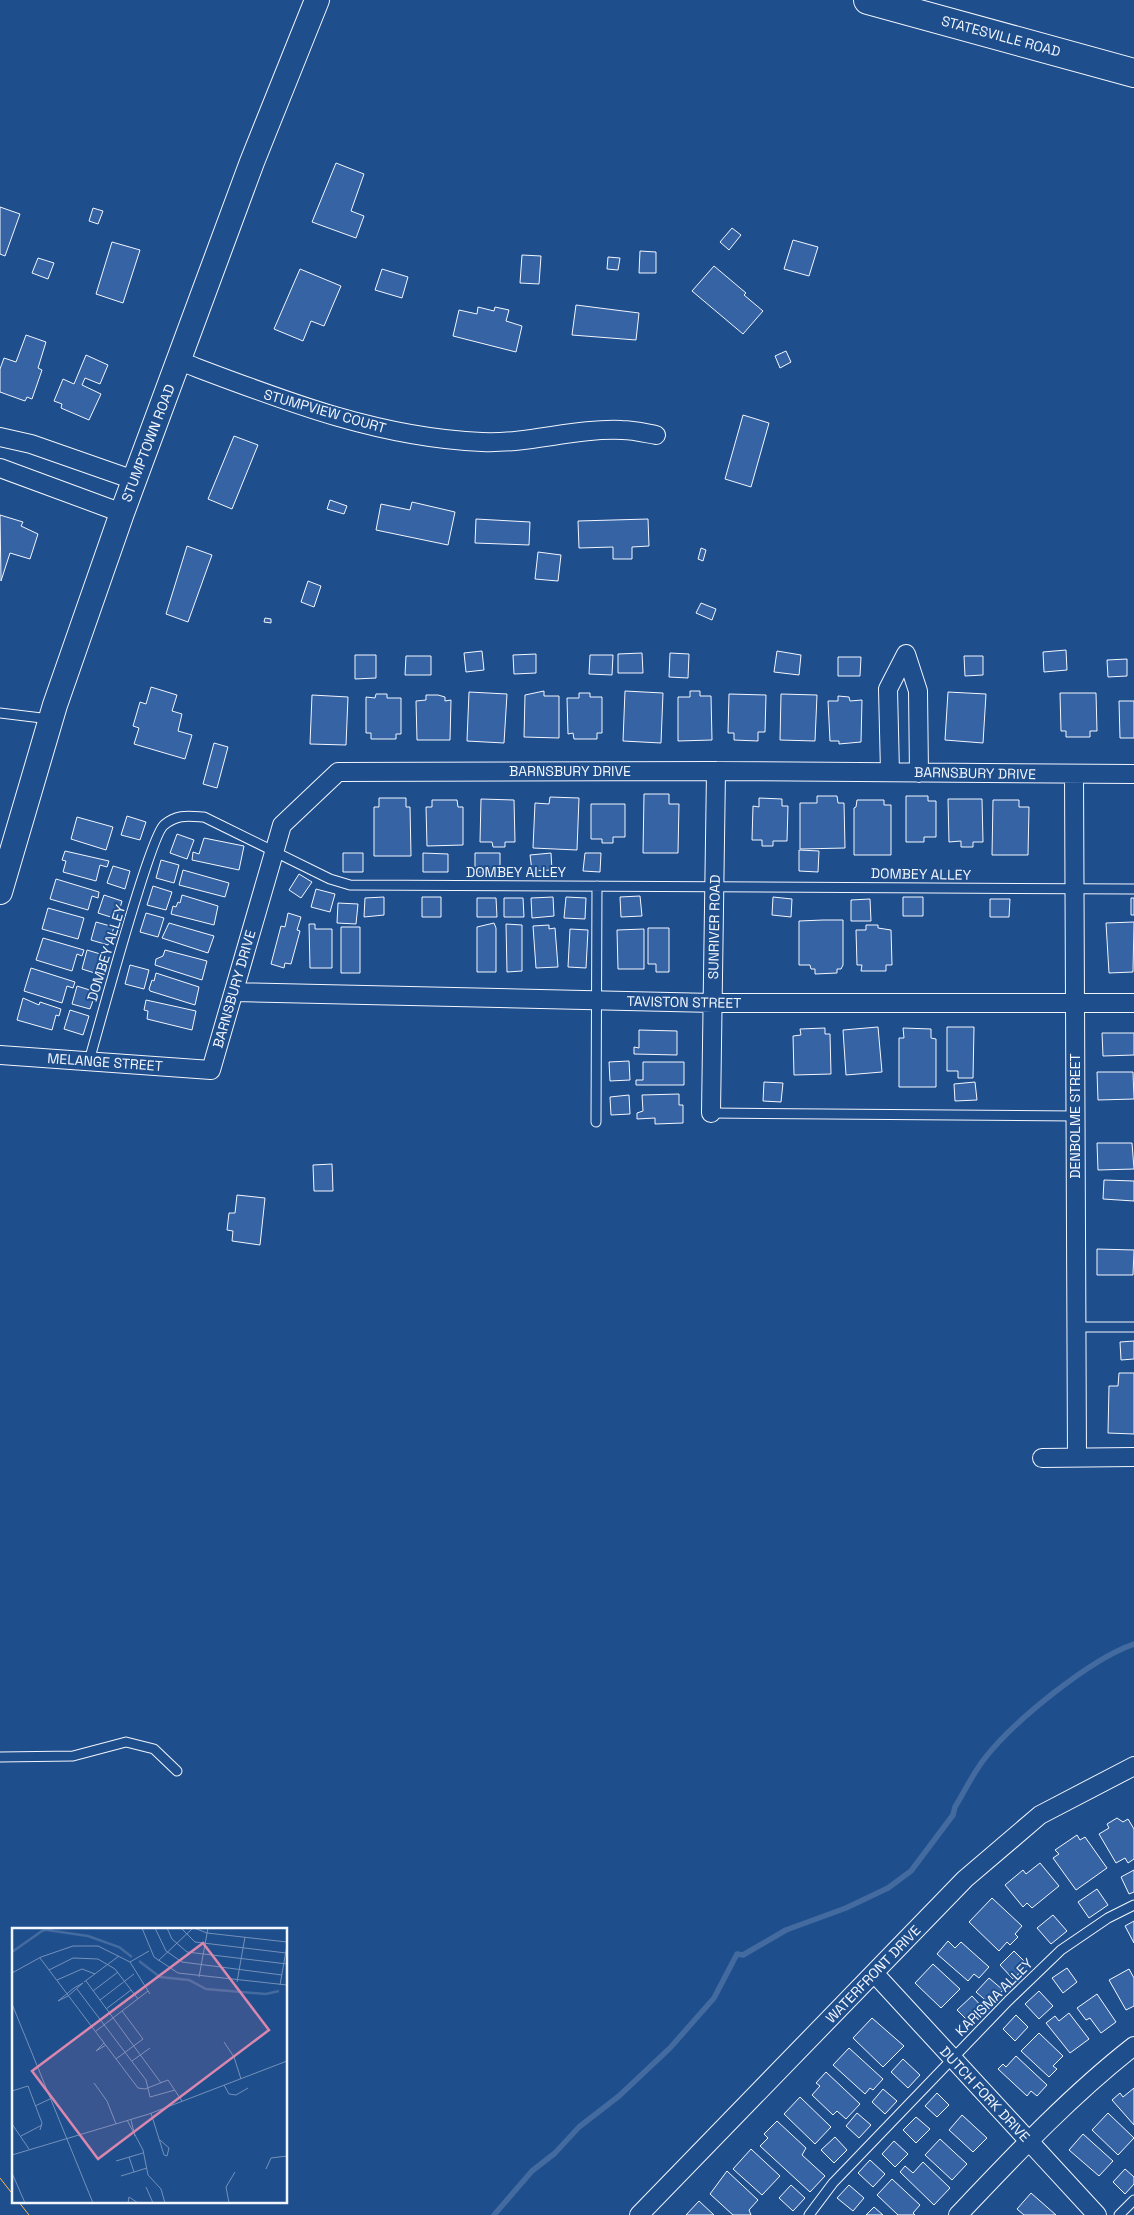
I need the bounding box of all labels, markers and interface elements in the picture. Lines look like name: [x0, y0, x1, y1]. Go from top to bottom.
street label: STATESVILLE ROAD: [939, 11, 1063, 61]
street label: STUMPTOWN ROAD: [117, 382, 179, 504]
street label: STUMPVIEW COURT: [262, 385, 388, 437]
street label: BARNSBURY DRIVE: [509, 762, 631, 780]
street label: BARNSBURY DRIVE: [914, 763, 1036, 783]
street label: DOMBEY ALLEY: [466, 863, 567, 881]
street label: DOMBEY ALLEY: [871, 864, 972, 884]
street label: SUNRIVER ROAD: [704, 875, 724, 979]
street label: DOMBEY ALLEY: [83, 902, 129, 1004]
street label: BARNSBURY DRIVE: [209, 928, 259, 1050]
street label: TAVISTON STREET: [626, 992, 742, 1012]
street label: MELANGE STREET: [47, 1049, 163, 1075]
street label: DENBOLME STREET: [1066, 1053, 1084, 1179]
street label: WATERFRONT DRIVE: [822, 1921, 924, 2027]
inset map: [12, 1928, 288, 2202]
street label: KARISMA ALLEY: [951, 1954, 1037, 2040]
street label: DUTCH FORK DRIVE: [936, 2042, 1034, 2146]

